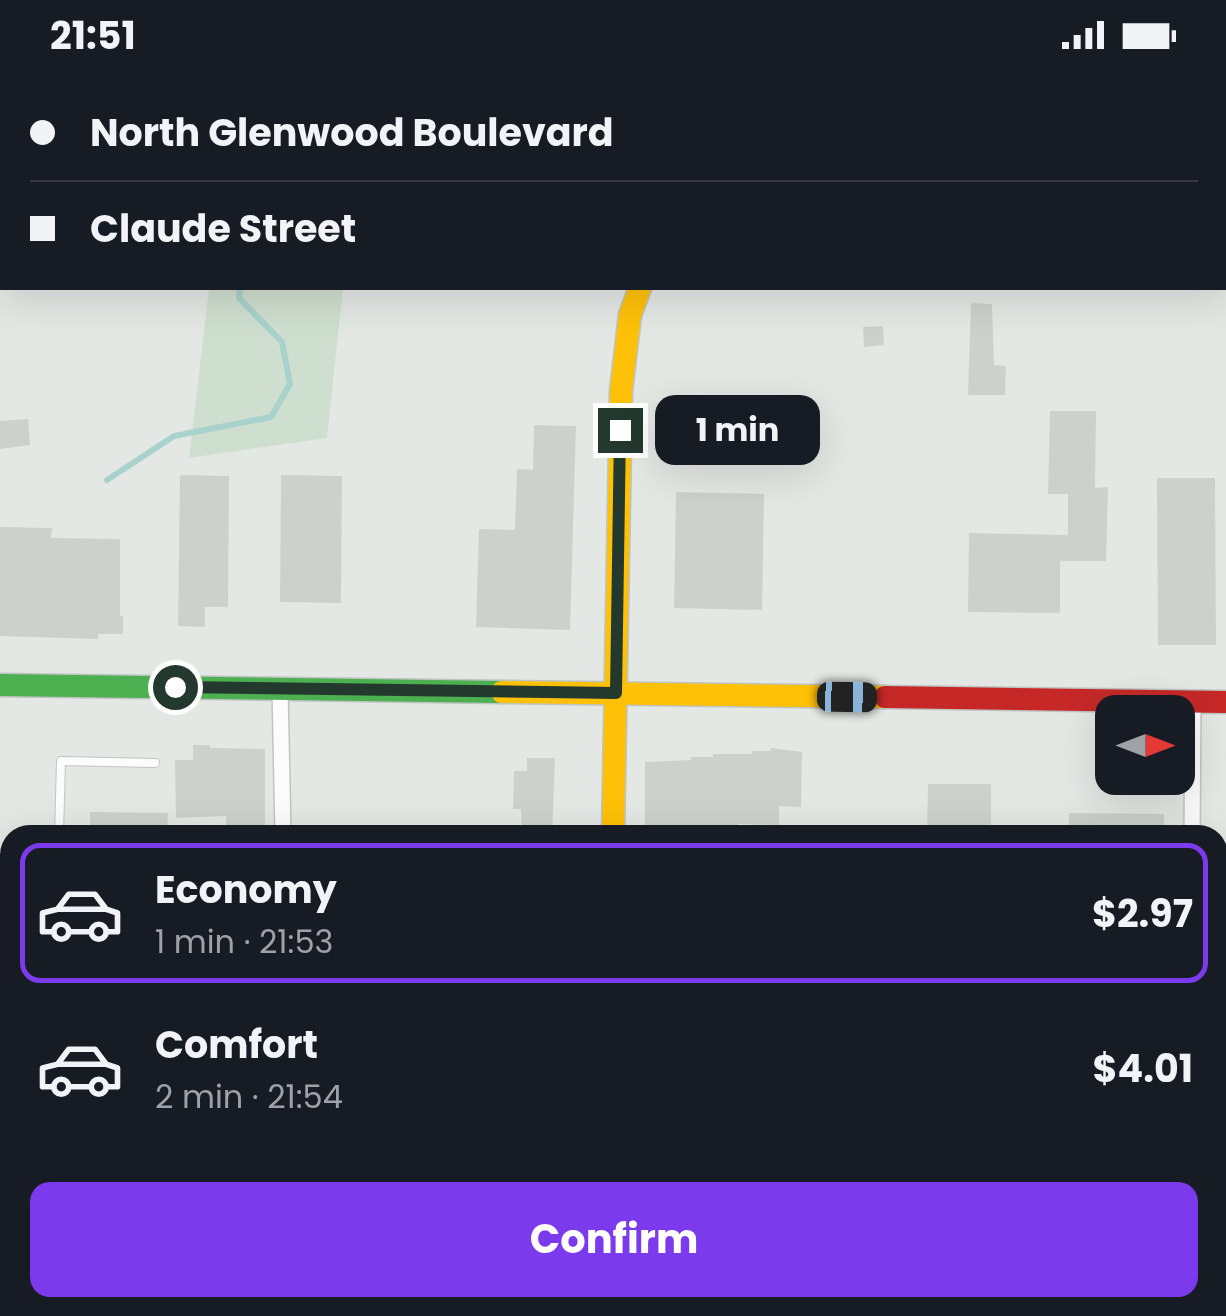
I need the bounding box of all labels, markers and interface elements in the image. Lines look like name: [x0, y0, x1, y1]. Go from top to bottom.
text: 21:51: [50, 9, 136, 62]
text: North Glenwood Boulevard: [90, 106, 614, 159]
text: Claude Street: [90, 202, 356, 255]
callout: 1 min: [655, 395, 820, 465]
text: 1 min: [696, 407, 779, 452]
route end: [598, 408, 643, 453]
route start: [153, 665, 198, 710]
car: [817, 681, 877, 713]
north arrow: [1095, 695, 1195, 795]
map controls: [1095, 695, 1195, 795]
text: Economy: [155, 863, 337, 916]
icon: car: [35, 868, 125, 958]
text: $2.97: [1092, 887, 1193, 940]
text: 1 min · 21:53: [155, 919, 333, 964]
text: Comfort: [155, 1018, 318, 1071]
icon: car: [35, 1023, 125, 1113]
text: $4.01: [1092, 1042, 1193, 1095]
text: 2 min · 21:54: [155, 1074, 343, 1119]
button: Confirm: [30, 1182, 1198, 1297]

